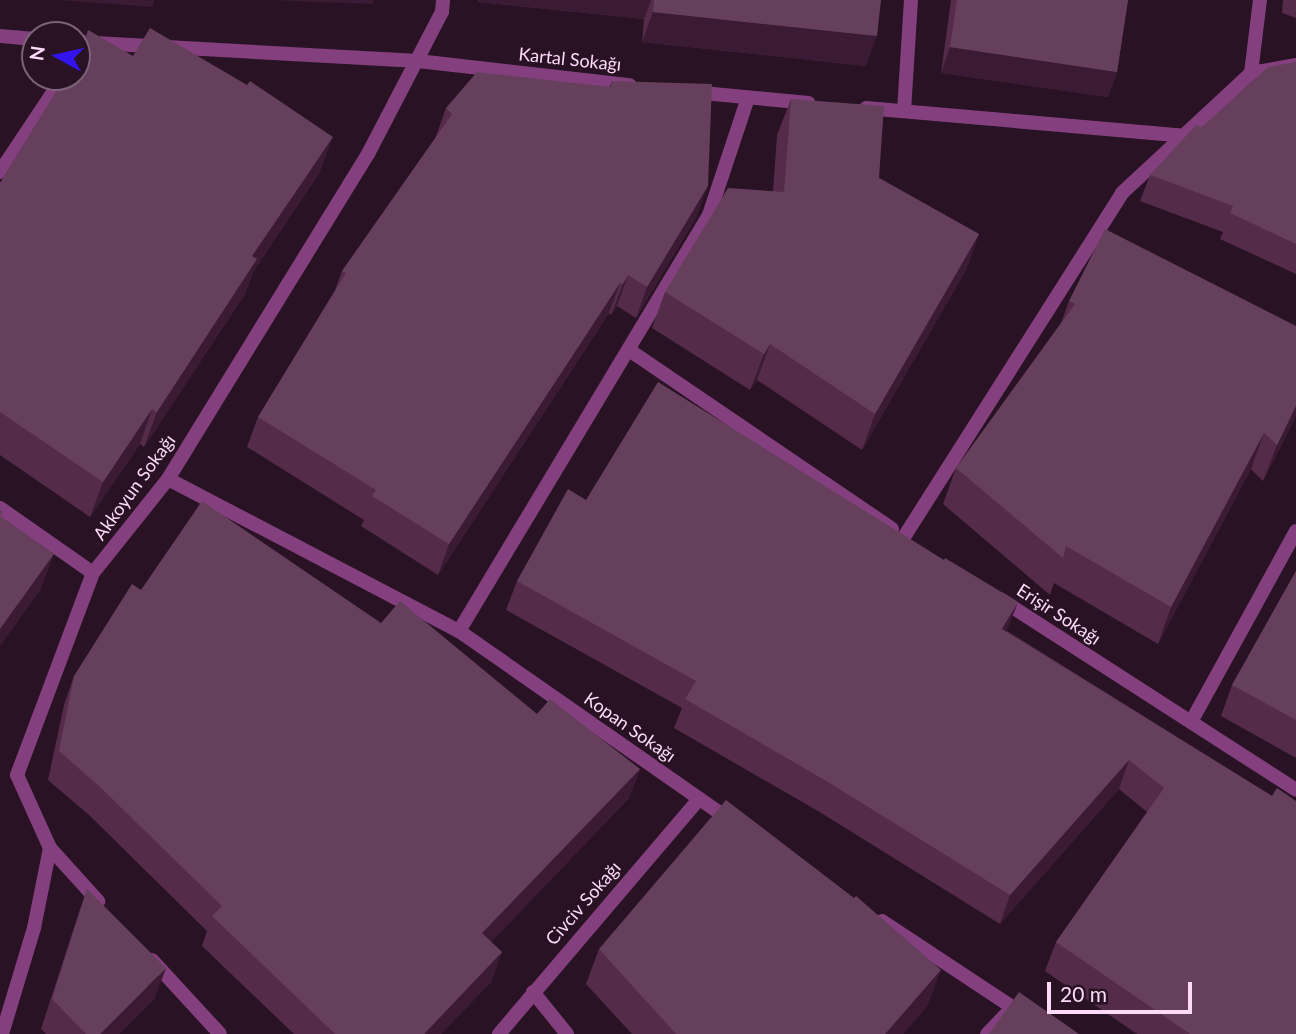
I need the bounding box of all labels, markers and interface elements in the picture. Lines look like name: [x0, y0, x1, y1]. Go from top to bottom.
north arrow: [21, 21, 91, 91]
street label: Kartal Sokağı: [517, 43, 623, 75]
text: N: [24, 44, 49, 62]
street label: Akkoyun Sokağı: [88, 430, 180, 544]
street label: Erişir Sokağı: [1013, 579, 1105, 649]
street label: Kopan Sokağı: [580, 688, 680, 766]
street label: Civciv Sokağı: [541, 857, 625, 949]
scale bar: [1051, 968, 1196, 1012]
text: 20 m: [1060, 981, 1107, 1006]

